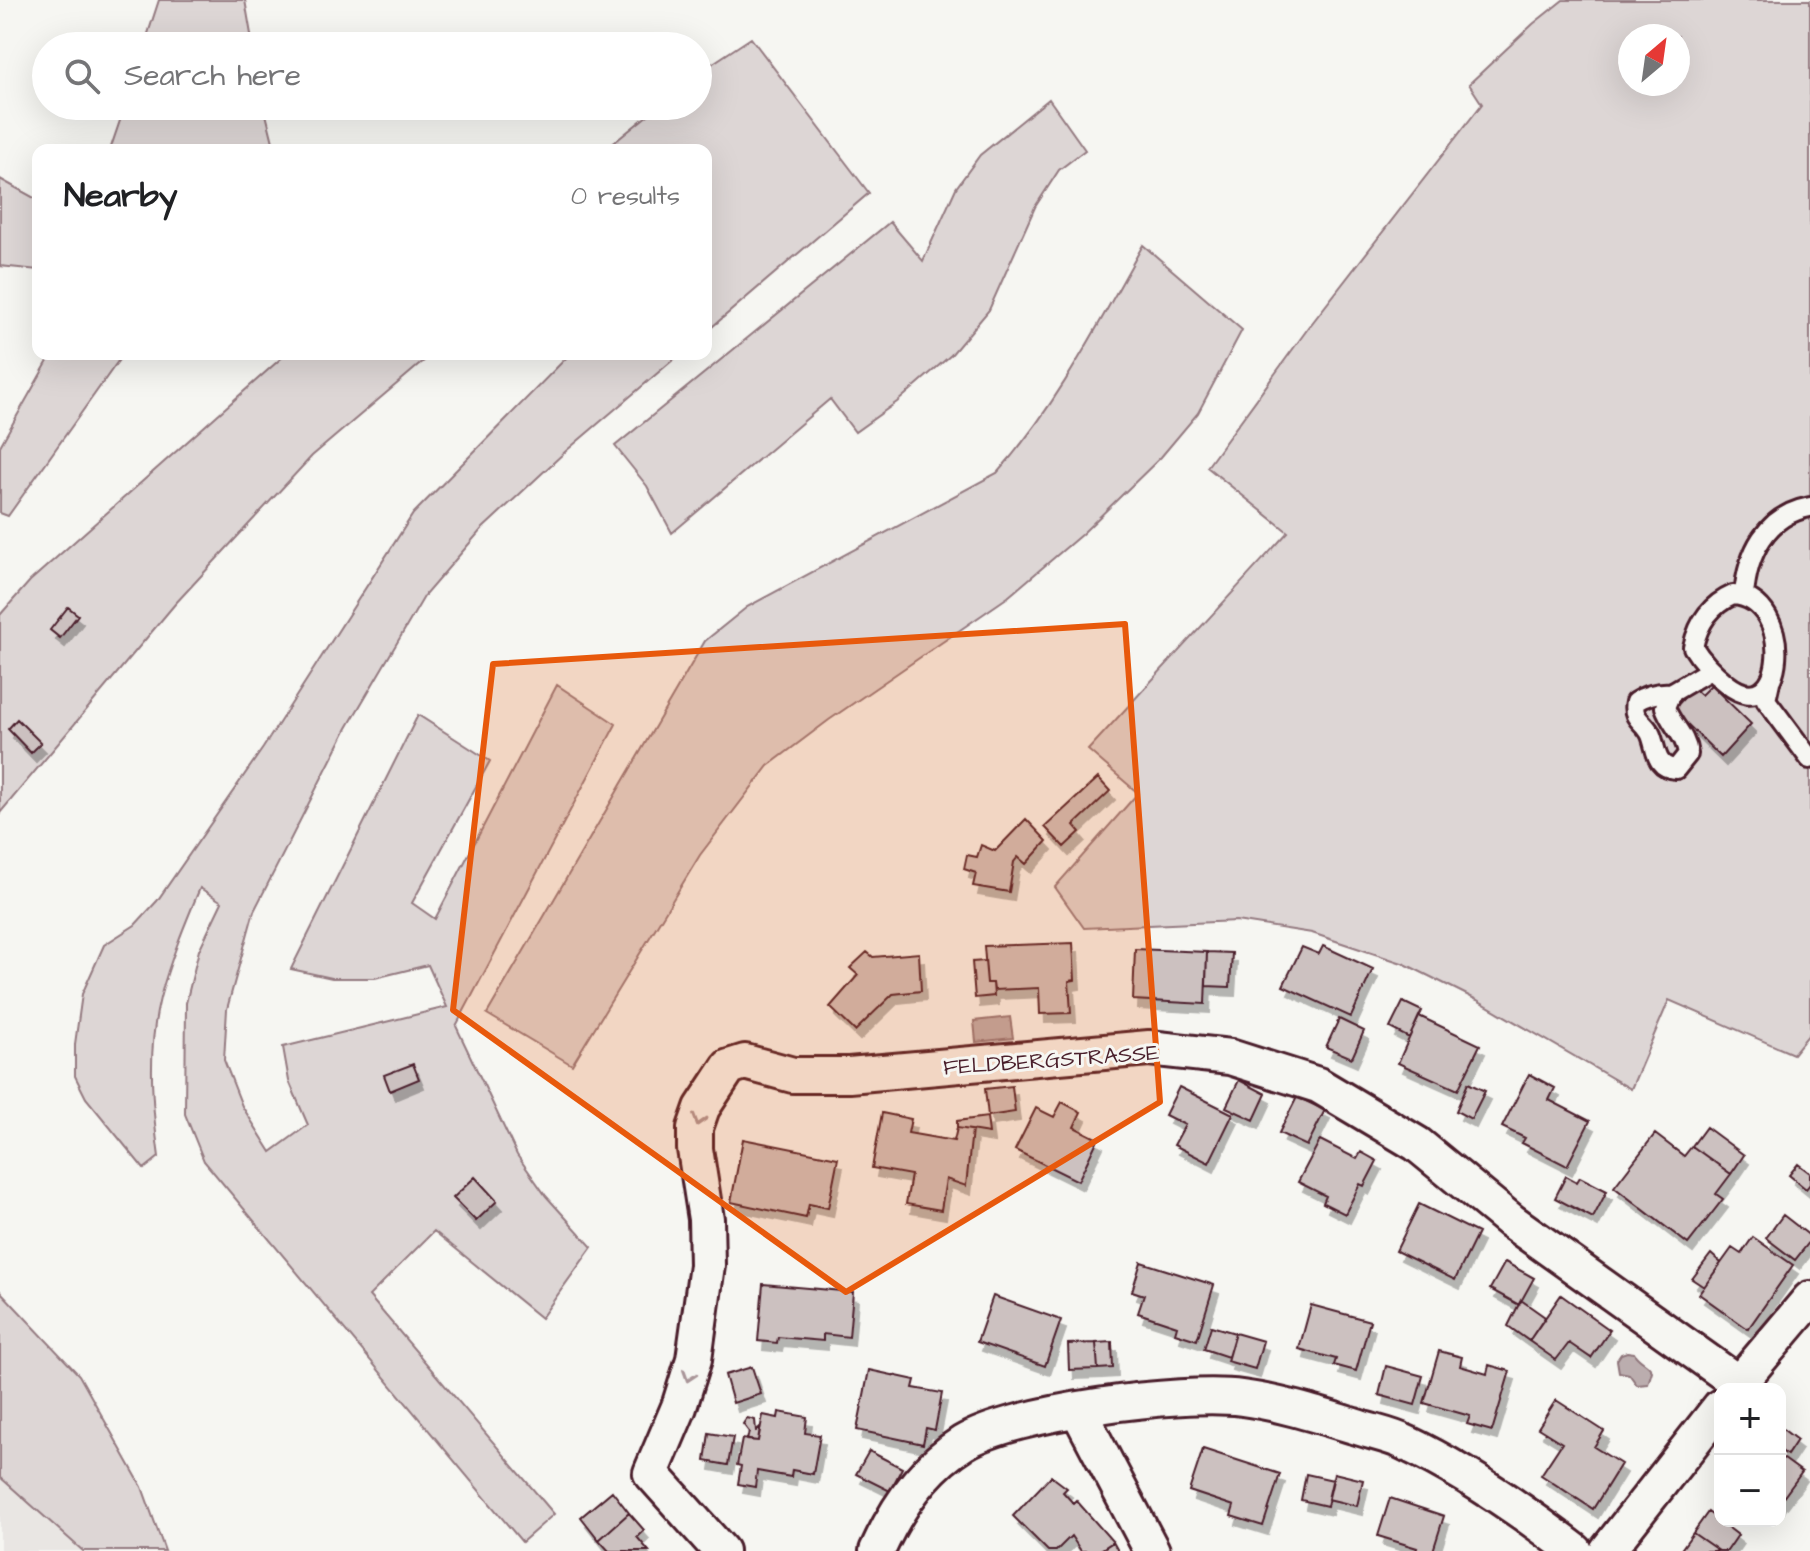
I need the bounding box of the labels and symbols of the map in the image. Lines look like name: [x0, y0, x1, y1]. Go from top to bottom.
north arrow: [1618, 24, 1690, 96]
street label: FELDBERGSTRASSE: [942, 1037, 1160, 1084]
one-way arrow: [692, 1112, 708, 1126]
one-way arrow: [682, 1369, 698, 1383]

